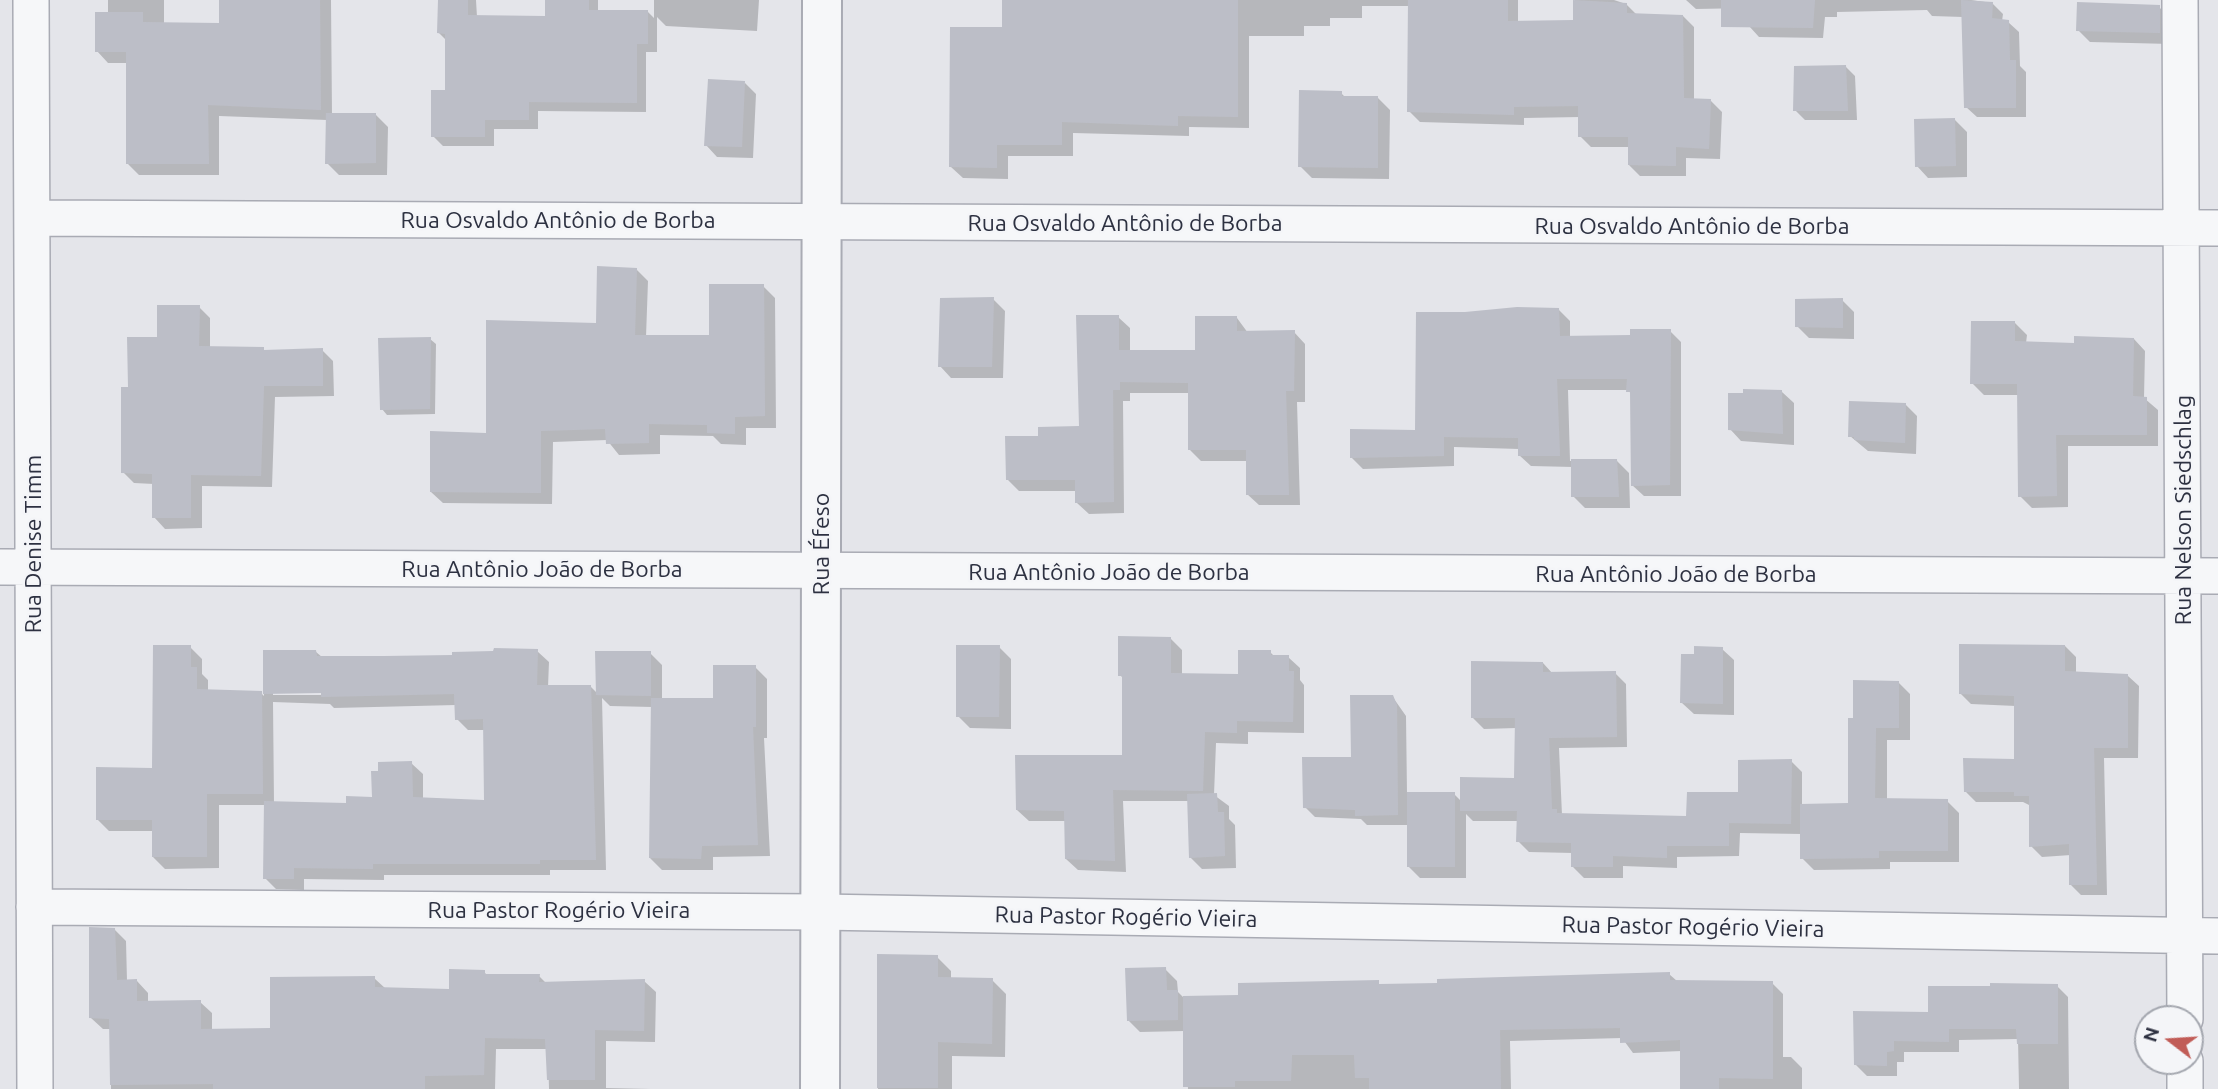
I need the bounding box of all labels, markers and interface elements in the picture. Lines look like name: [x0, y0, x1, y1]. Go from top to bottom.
street label: Rua Osvaldo Antônio de Borba: [400, 206, 716, 234]
street label: Rua Osvaldo Antônio de Borba: [967, 209, 1283, 237]
street label: Rua Osvaldo Antônio de Borba: [1534, 212, 1850, 240]
street label: Rua Nelson Siedschlag: [2169, 395, 2197, 625]
street label: Rua Denise Timm: [19, 455, 47, 633]
street label: Rua Éfeso: [807, 493, 835, 595]
street label: Rua Antônio João de Borba: [401, 555, 683, 583]
street label: Rua Antônio João de Borba: [968, 558, 1250, 586]
street label: Rua Antônio João de Borba: [1535, 560, 1817, 588]
street label: Rua Pastor Rogério Vieira: [428, 896, 690, 924]
street label: Rua Pastor Rogério Vieira: [994, 901, 1258, 933]
street label: Rua Pastor Rogério Vieira: [1561, 911, 1825, 943]
north arrow: [2134, 1005, 2204, 1075]
text: N: [2138, 1024, 2163, 1044]

